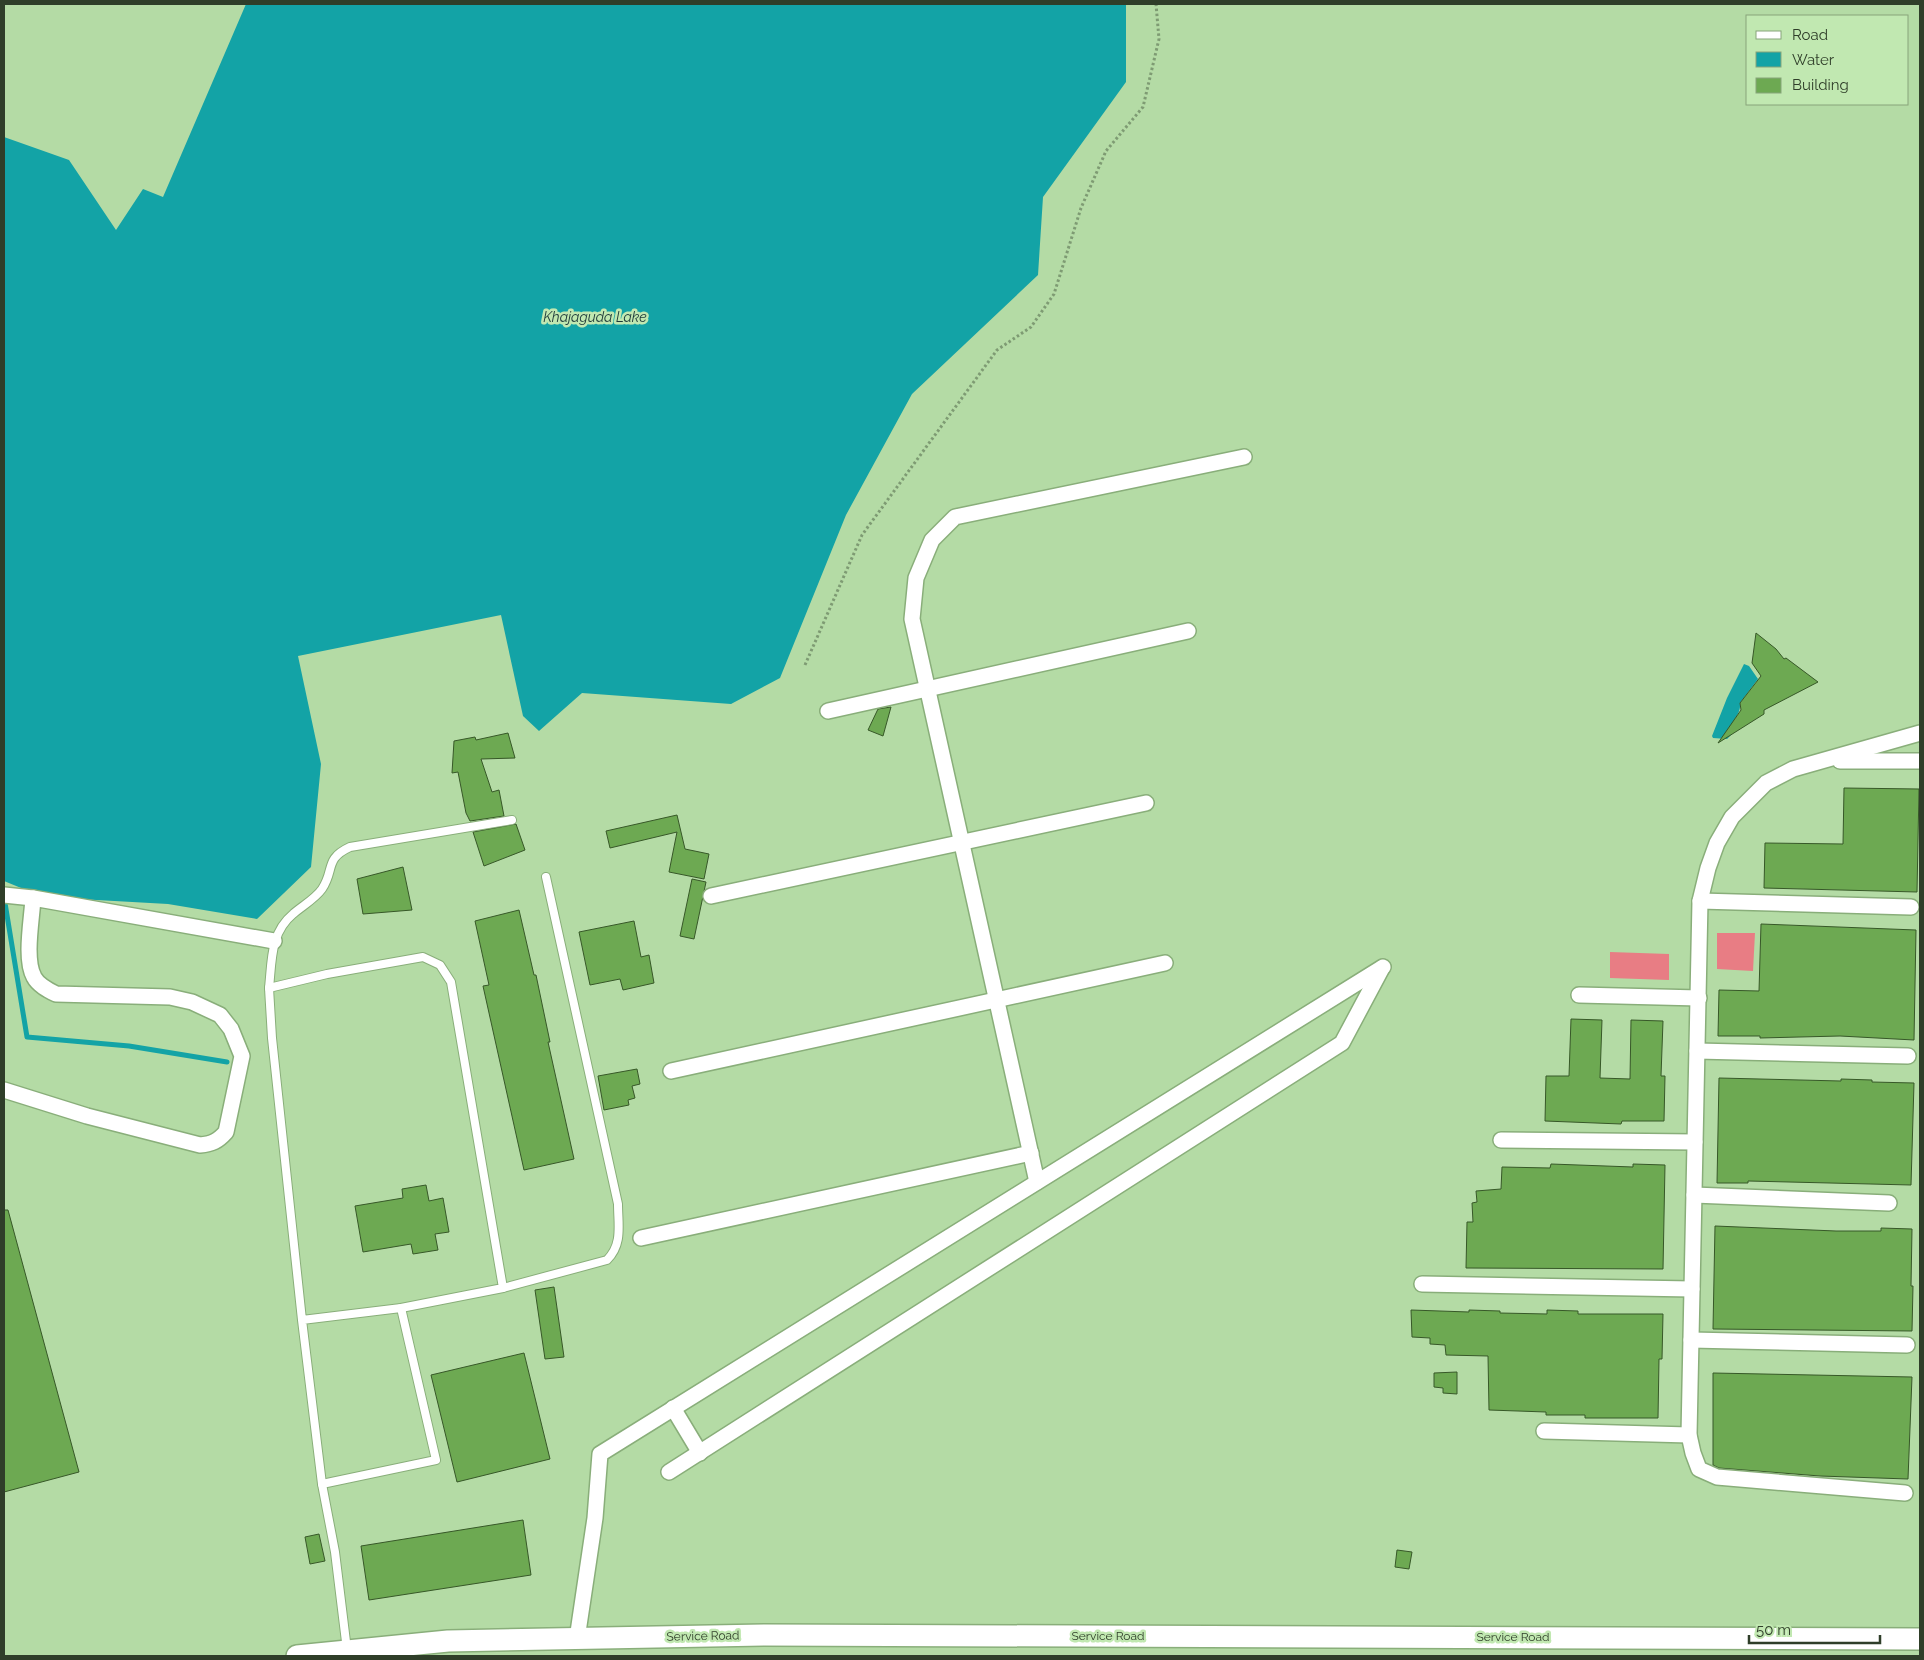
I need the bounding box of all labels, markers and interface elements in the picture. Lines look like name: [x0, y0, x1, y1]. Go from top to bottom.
legend: [1746, 15, 1909, 105]
text: Road: [1792, 26, 1828, 44]
text: Water: [1792, 51, 1835, 69]
text: Building: [1792, 76, 1849, 94]
water label: Khajaguda Lake: [543, 309, 647, 325]
scale bar: [1749, 1612, 1880, 1644]
text: 50 m: [1756, 1621, 1791, 1639]
street label: Service Road: [666, 1628, 740, 1644]
street label: Service Road: [1072, 1629, 1144, 1643]
street label: Service Road: [1477, 1630, 1549, 1644]

